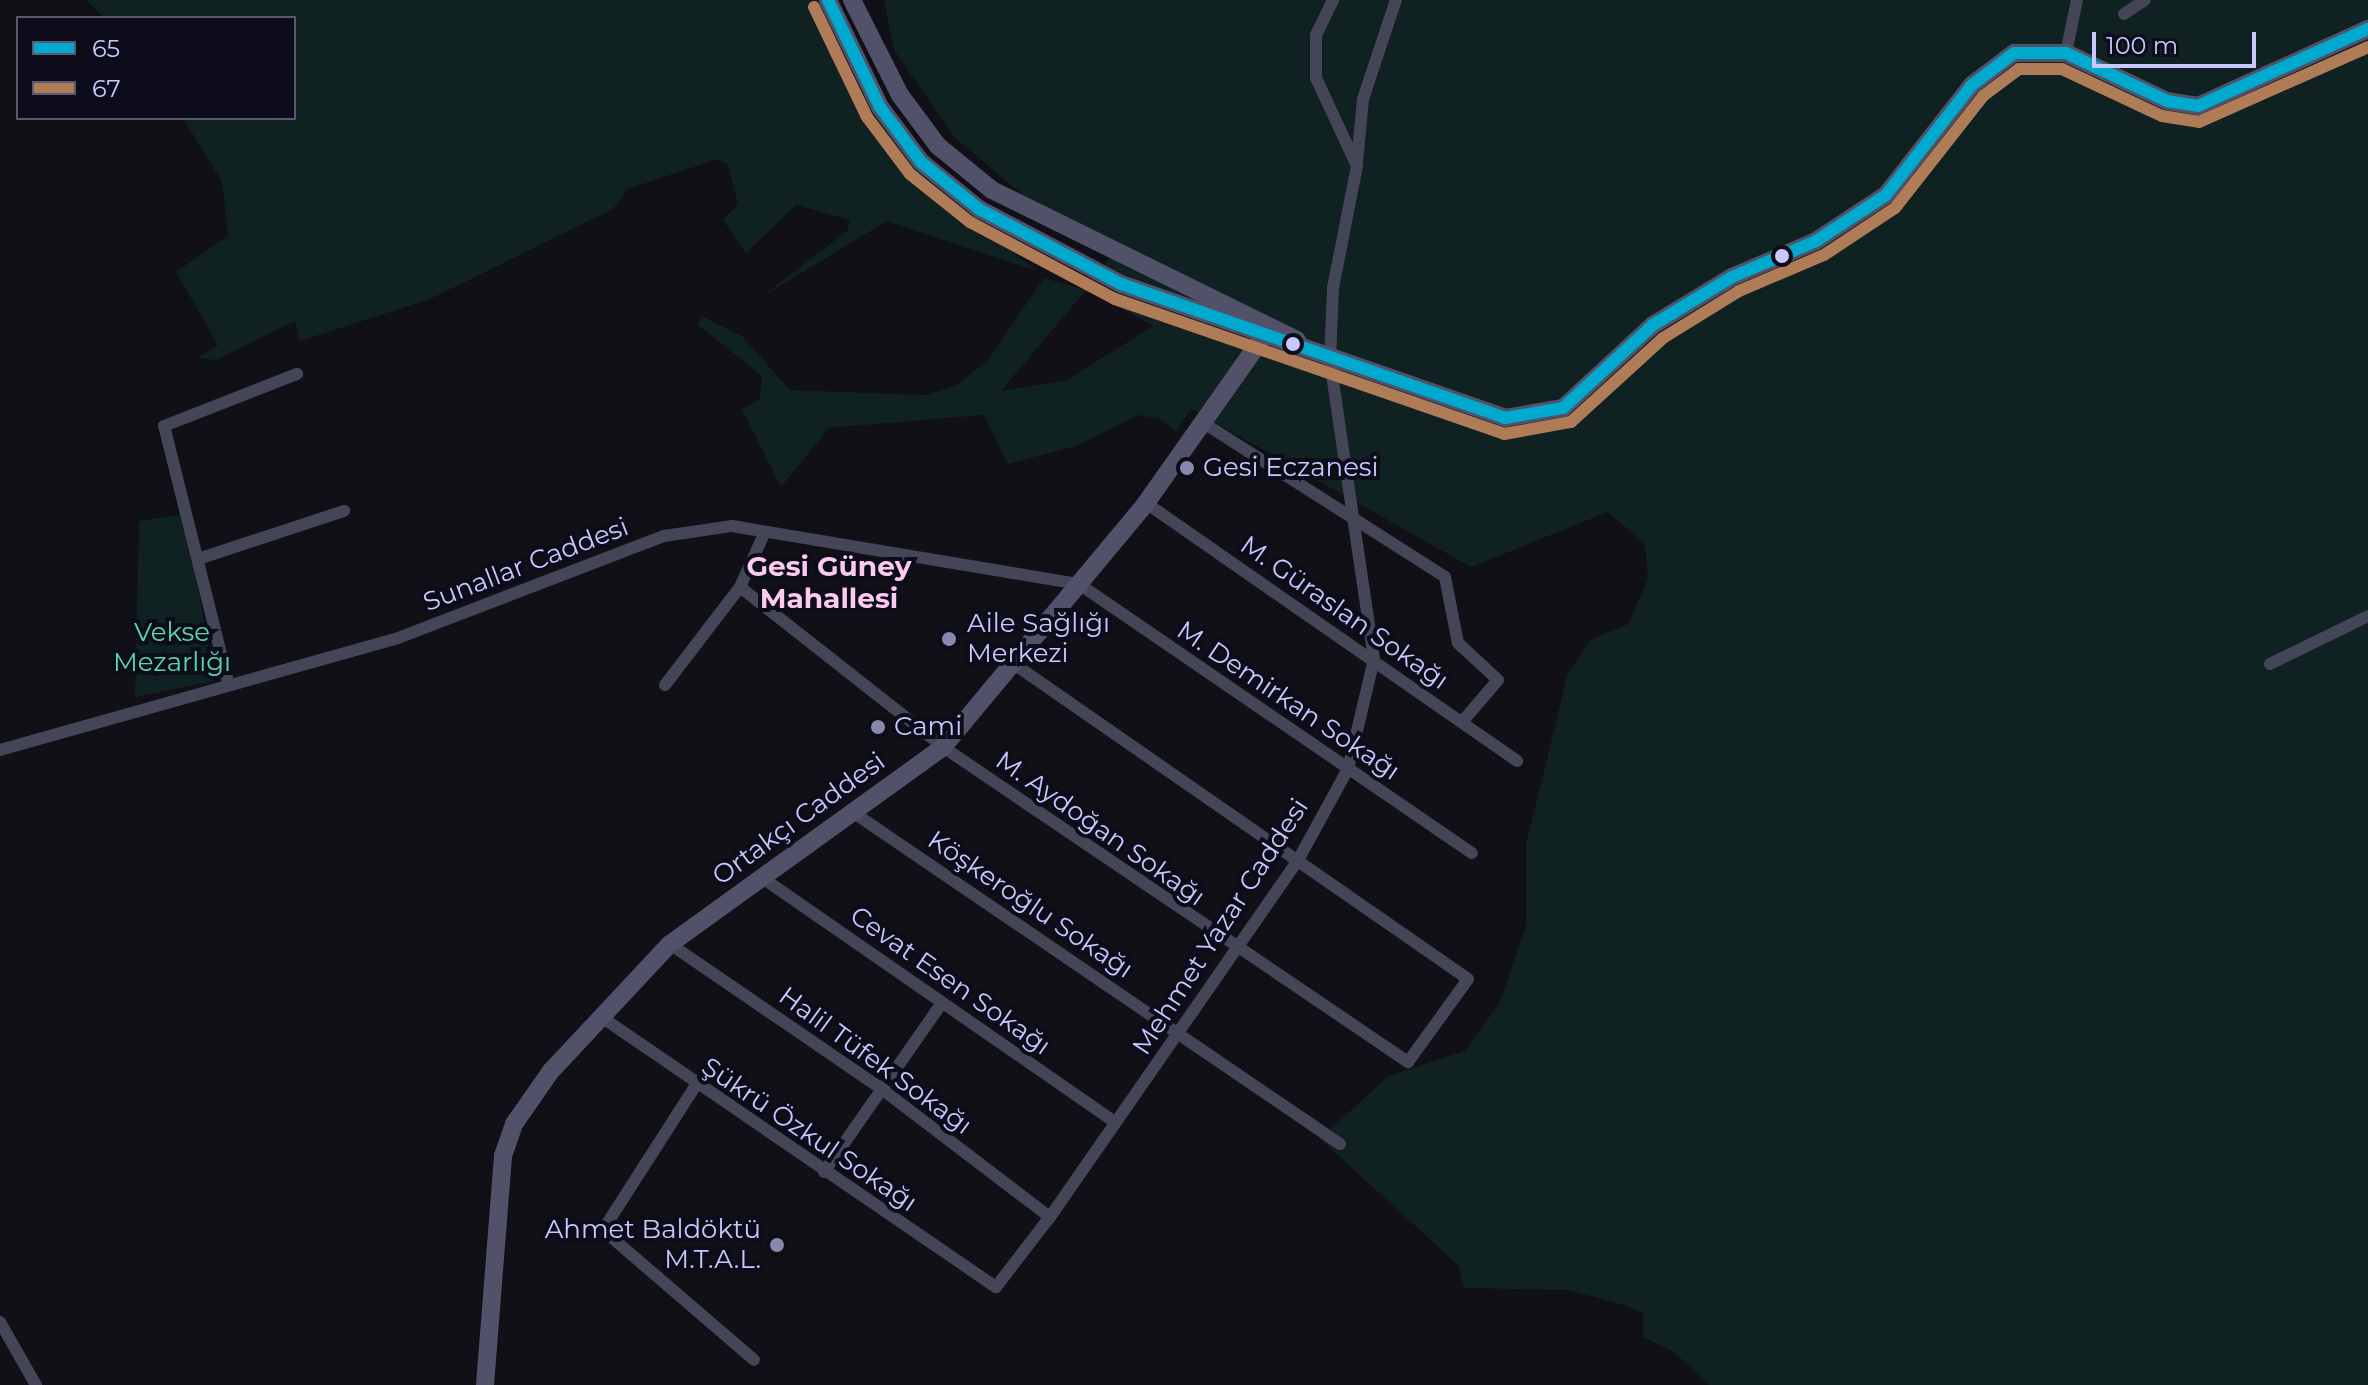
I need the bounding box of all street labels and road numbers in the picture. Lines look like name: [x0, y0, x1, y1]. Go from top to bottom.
street label: Sunallar Caddesi: [419, 512, 633, 618]
street label: M. Güraslan Sokağı: [1234, 530, 1454, 696]
street label: M. Demirkan Sokağı: [1171, 615, 1405, 787]
street label: M. Aydoğan Sokağı: [989, 745, 1211, 913]
street label: Ortakçı Caddesi: [707, 746, 891, 892]
street label: Mehmet Yazar Caddesi: [1126, 793, 1316, 1061]
street label: Köşkeroğlu Sokağı: [921, 825, 1139, 985]
street label: Cevat Esen Sokağı: [844, 900, 1056, 1062]
street label: Halil Tüfek Sokağı: [773, 981, 977, 1141]
street label: Şükrü Özkul Sokağı: [695, 1051, 923, 1219]

